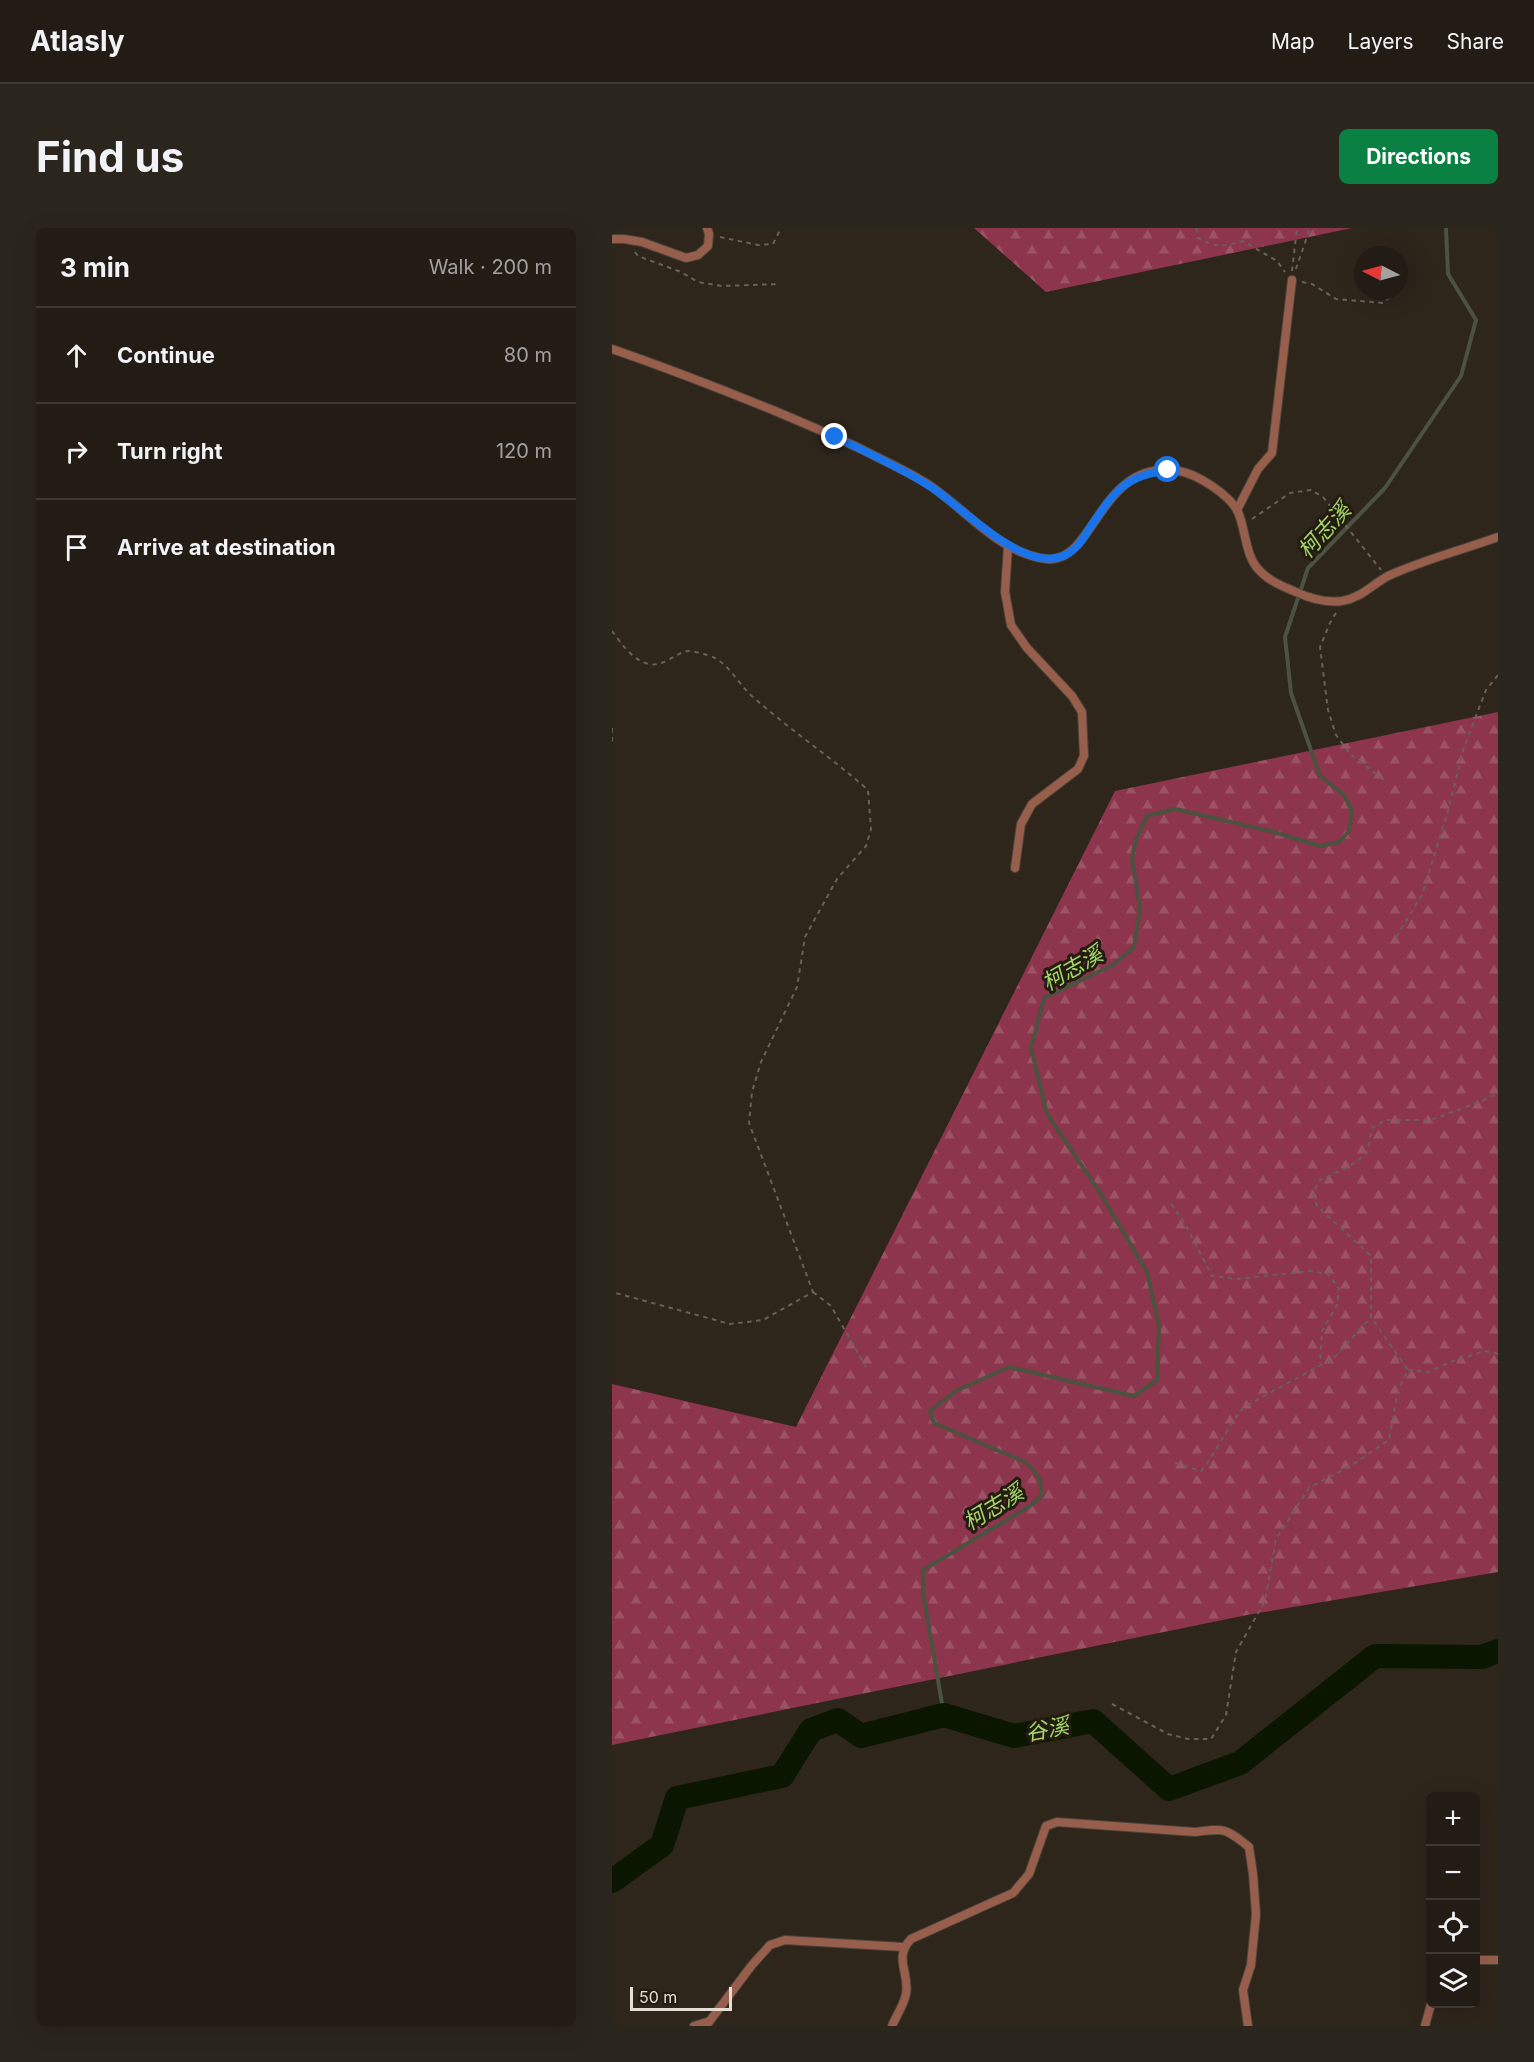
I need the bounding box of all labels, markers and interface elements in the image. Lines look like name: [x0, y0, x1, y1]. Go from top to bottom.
text: Atlasly: [30, 24, 125, 58]
text: Map: [1271, 29, 1315, 54]
text: Layers: [1348, 29, 1414, 54]
text: Share: [1447, 29, 1504, 54]
button: Directions: [1339, 129, 1498, 184]
text: Find us: [36, 131, 184, 182]
north arrow: [1354, 246, 1408, 300]
text: 3 min: [60, 252, 130, 283]
text: Walk · 200 m: [429, 255, 552, 279]
icon: ahead: [60, 339, 93, 372]
text: Continue: [117, 342, 215, 368]
text: 80 m: [504, 343, 552, 367]
route end: [821, 423, 847, 449]
icon: right: [60, 435, 93, 468]
text: Turn right: [117, 438, 223, 464]
text: 120 m: [496, 439, 552, 463]
route start: [1154, 456, 1180, 482]
water label: 柯志溪: [1292, 495, 1358, 563]
icon: arrive: [60, 531, 93, 564]
text: Arrive at destination: [117, 534, 336, 560]
water label: 柯志溪: [1037, 939, 1110, 996]
water label: 柯志溪: [958, 1477, 1030, 1536]
water label: 谷溪: [1023, 1711, 1074, 1746]
map controls: [1426, 1792, 1480, 2008]
button: +: [1426, 1792, 1480, 1846]
button: −: [1426, 1846, 1480, 1900]
button: locate: [1426, 1900, 1480, 1954]
button: layers: [1426, 1954, 1480, 2008]
scale bar: [630, 1984, 732, 2012]
text: 50 m: [639, 1987, 677, 2007]

